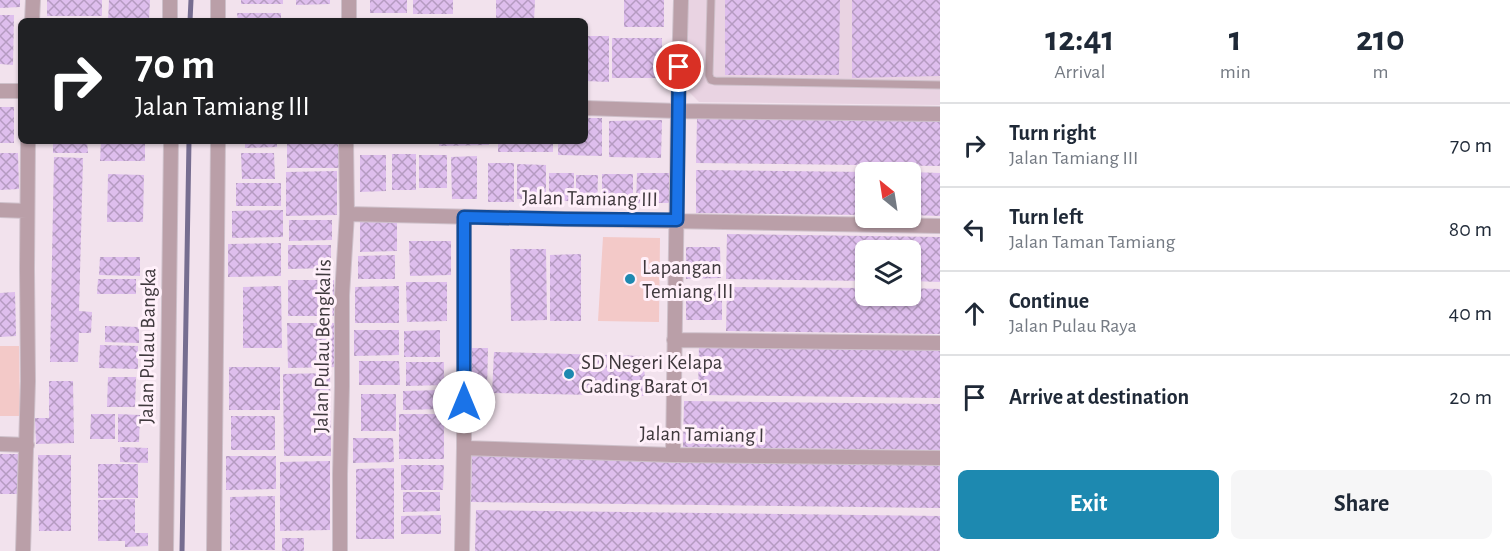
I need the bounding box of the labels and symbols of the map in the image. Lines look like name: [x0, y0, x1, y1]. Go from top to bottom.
pin: [653, 41, 704, 92]
north arrow: [855, 162, 921, 228]
street label: Jalan Tamiang III: [522, 187, 658, 210]
place label: Lapangan Temiang III: [642, 257, 733, 302]
street label: Jalan Pulau Bengkalis: [310, 259, 335, 433]
street label: Jalan Pulau Bangka: [136, 268, 159, 424]
marker: Lapangan Temiang III: [623, 272, 637, 286]
place label: SD Negeri Kelapa Gading Barat 01: [581, 352, 723, 397]
marker: SD Negeri Kelapa Gading Barat 01: [562, 367, 576, 381]
position arrow: [432, 370, 496, 434]
street label: Jalan Tamiang I: [639, 423, 765, 446]

